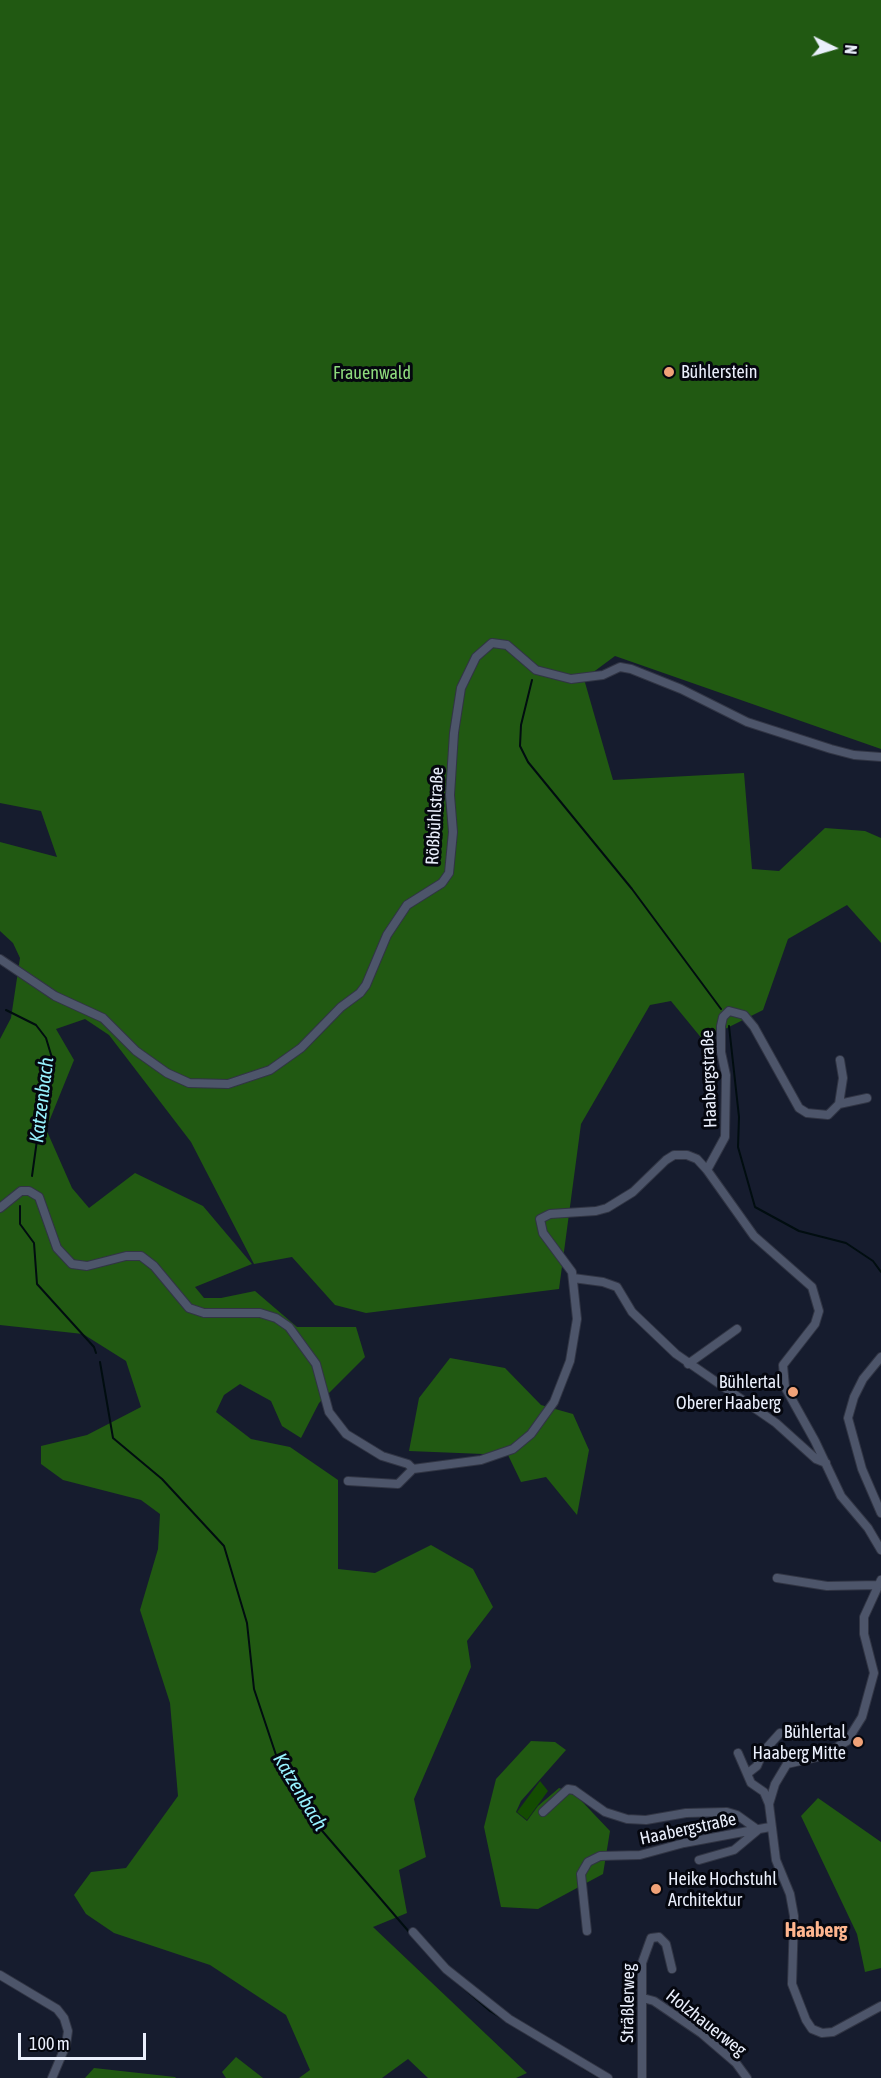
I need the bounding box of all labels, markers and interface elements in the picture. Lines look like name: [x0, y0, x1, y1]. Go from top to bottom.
north arrow: [803, 18, 863, 78]
text: N: [842, 44, 860, 55]
place label: Bühlerstein: [681, 361, 757, 383]
park label: Frauenwald: [333, 362, 411, 384]
marker: Bühlerstein: [662, 365, 676, 379]
street label: Rößbühlstraße: [422, 766, 448, 866]
street label: Haabergstraße: [696, 1030, 722, 1128]
water label: Katzenbach: [25, 1056, 59, 1144]
place label: Bühlertal Oberer Haaberg: [676, 1371, 781, 1414]
marker: Bühlertal Oberer Haaberg: [786, 1385, 800, 1399]
place label: Bühlertal Haaberg Mitte: [753, 1721, 846, 1764]
marker: Bühlertal Haaberg Mitte: [851, 1735, 865, 1749]
water label: Katzenbach: [268, 1749, 332, 1835]
street label: Haabergstraße: [638, 1808, 738, 1850]
place label: Heike Hochstuhl Architektur: [668, 1868, 777, 1910]
marker: Heike Hochstuhl Architektur: [649, 1882, 663, 1896]
district label: Haaberg: [785, 1919, 847, 1943]
street label: Sträßlerweg: [617, 1963, 639, 2043]
street label: Holzhauerweg: [662, 1985, 750, 2061]
scale bar: [21, 2021, 148, 2059]
text: 100 m: [29, 2033, 70, 2054]

